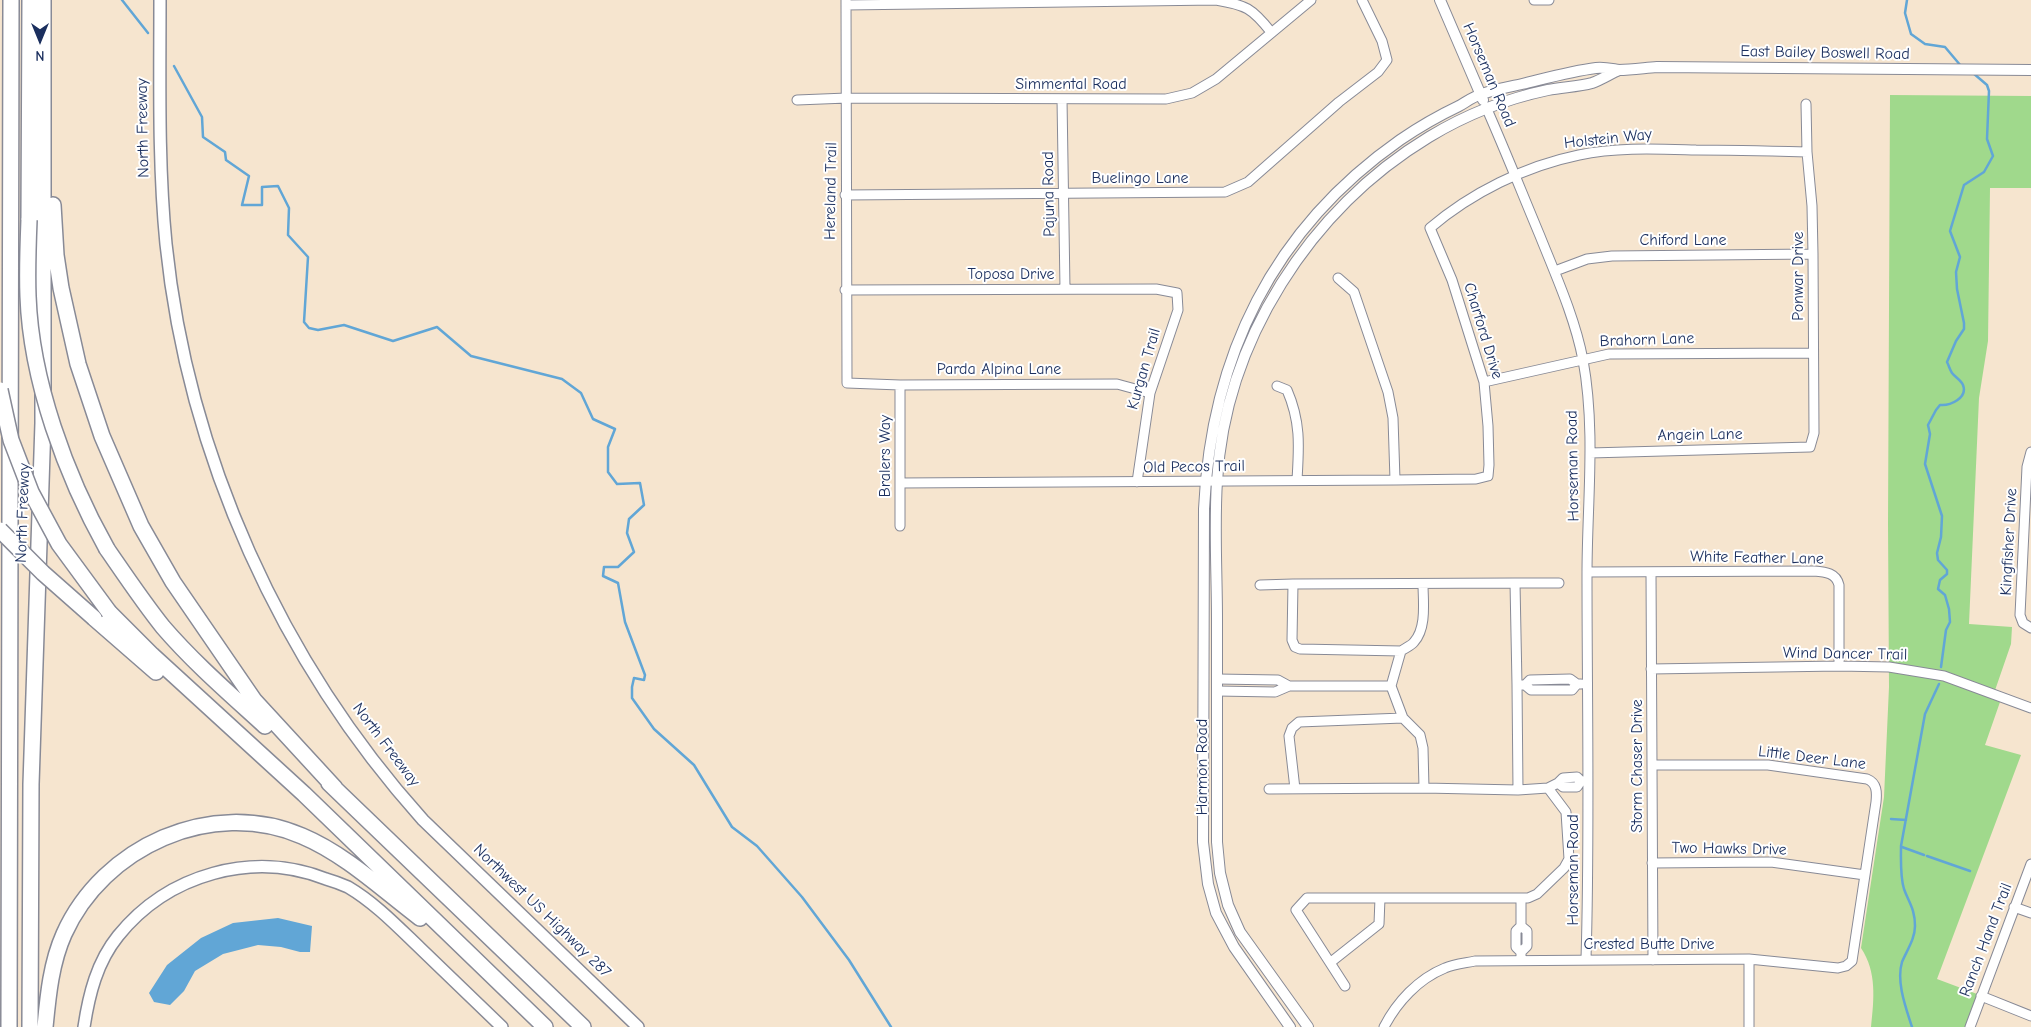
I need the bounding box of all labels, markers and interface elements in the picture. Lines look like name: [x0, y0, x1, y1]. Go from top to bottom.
north arrow: [15, 15, 65, 65]
street label: Horseman Road: [1458, 20, 1520, 130]
street label: East Bailey Boswell Road: [1740, 42, 1910, 64]
text: N: [35, 47, 45, 64]
street label: Simmental Road: [1015, 74, 1127, 94]
street label: North Freeway: [133, 78, 153, 178]
street label: Holstein Way: [1563, 125, 1653, 153]
street label: Hereland Trail: [821, 142, 841, 240]
street label: Pajuna Road: [1039, 151, 1059, 237]
street label: Buelingo Lane: [1091, 168, 1189, 188]
street label: Chiford Lane: [1639, 230, 1727, 250]
street label: Ponwar Drive: [1788, 231, 1808, 321]
street label: Toposa Drive: [968, 264, 1054, 284]
street label: Charford Drive: [1459, 280, 1507, 382]
street label: Kurgan Trail: [1123, 326, 1165, 412]
street label: Brahorn Lane: [1599, 329, 1695, 351]
street label: Parda Alpina Lane: [937, 359, 1061, 379]
street label: Horseman Road: [1562, 410, 1584, 522]
street label: Bralers Way: [875, 415, 895, 497]
street label: Angein Lane: [1657, 425, 1743, 445]
street label: Old Pecos Trail: [1143, 457, 1245, 477]
street label: North Freeway: [12, 463, 34, 563]
street label: Kingfisher Drive: [1997, 488, 2021, 596]
street label: White Feather Lane: [1690, 547, 1824, 569]
street label: Wind Dancer Trail: [1783, 643, 1907, 665]
street label: North Freeway: [348, 699, 424, 791]
street label: Storm Chaser Drive: [1627, 699, 1647, 833]
street label: Harmon Road: [1192, 719, 1212, 815]
street label: Little Deer Lane: [1757, 742, 1867, 774]
street label: Horseman Road: [1563, 814, 1583, 926]
street label: Two Hawks Drive: [1671, 838, 1787, 860]
street label: Northwest US Highway 287: [469, 840, 615, 982]
street label: Ranch Hand Trail: [1955, 880, 2017, 1000]
street label: Crested Butte Drive: [1583, 934, 1715, 954]

